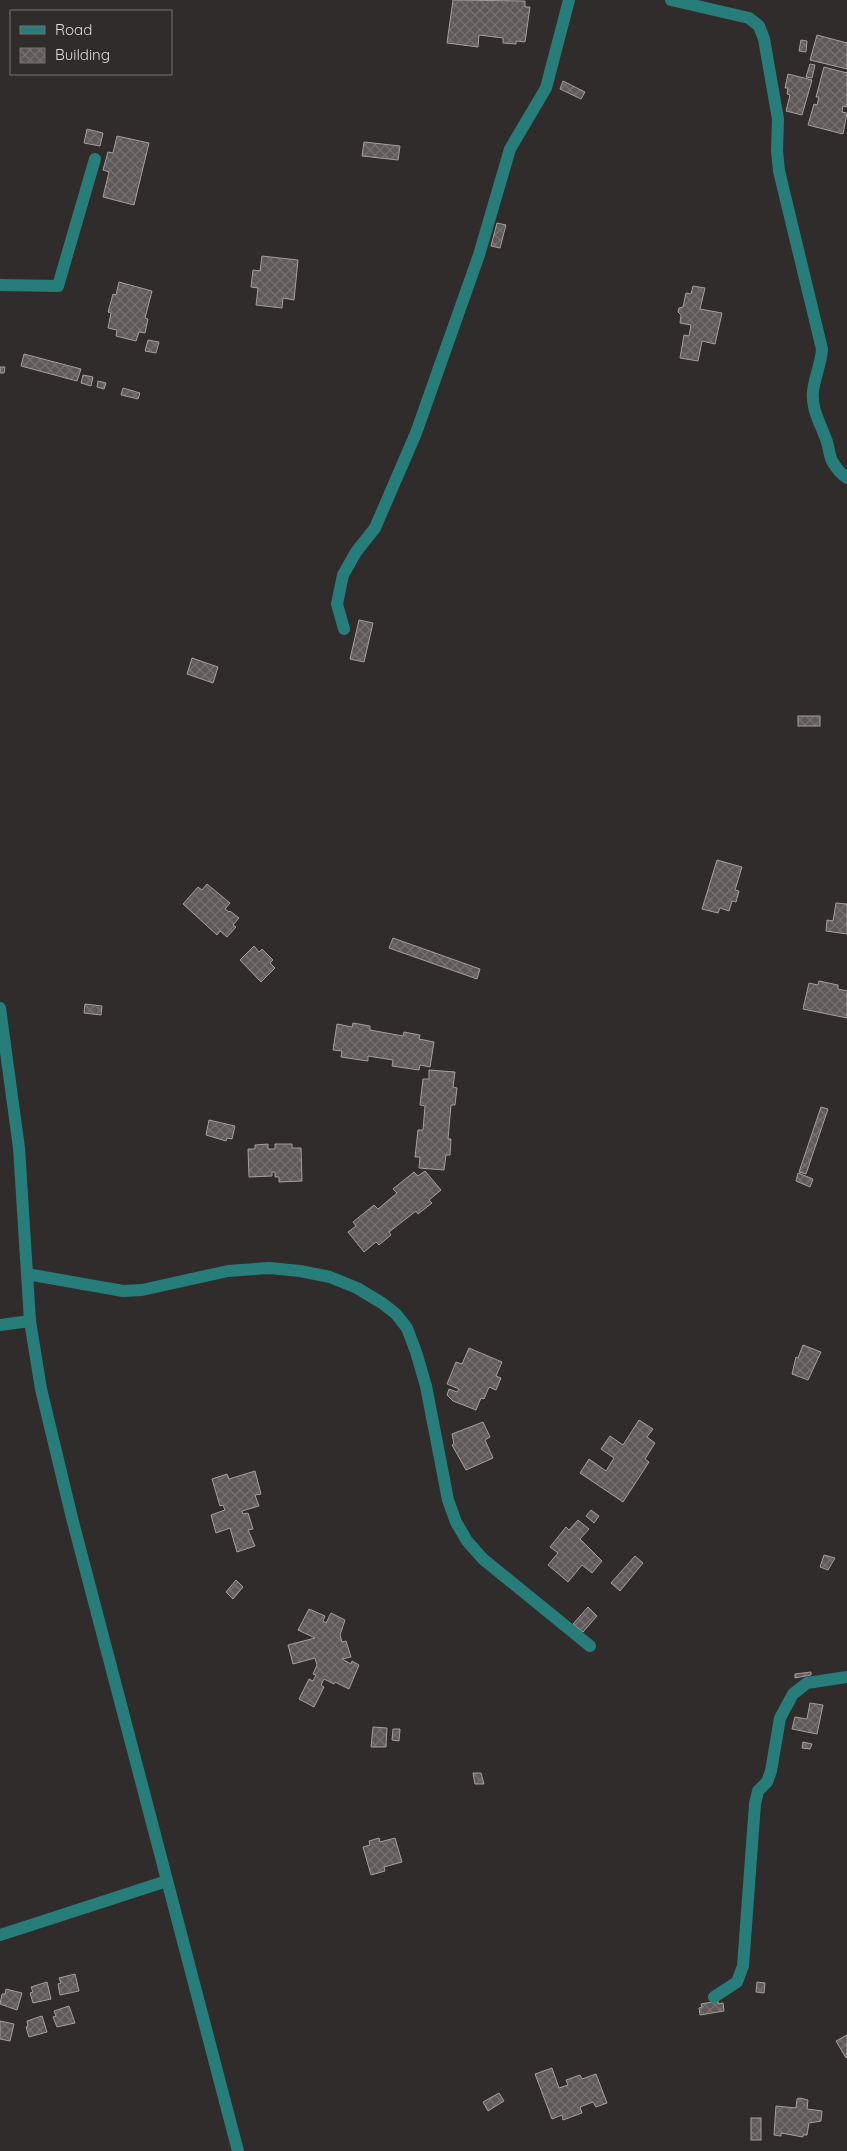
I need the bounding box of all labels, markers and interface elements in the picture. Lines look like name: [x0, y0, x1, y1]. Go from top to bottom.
legend: [10, 10, 172, 75]
text: Road: [55, 20, 92, 39]
text: Building: [55, 45, 110, 64]

